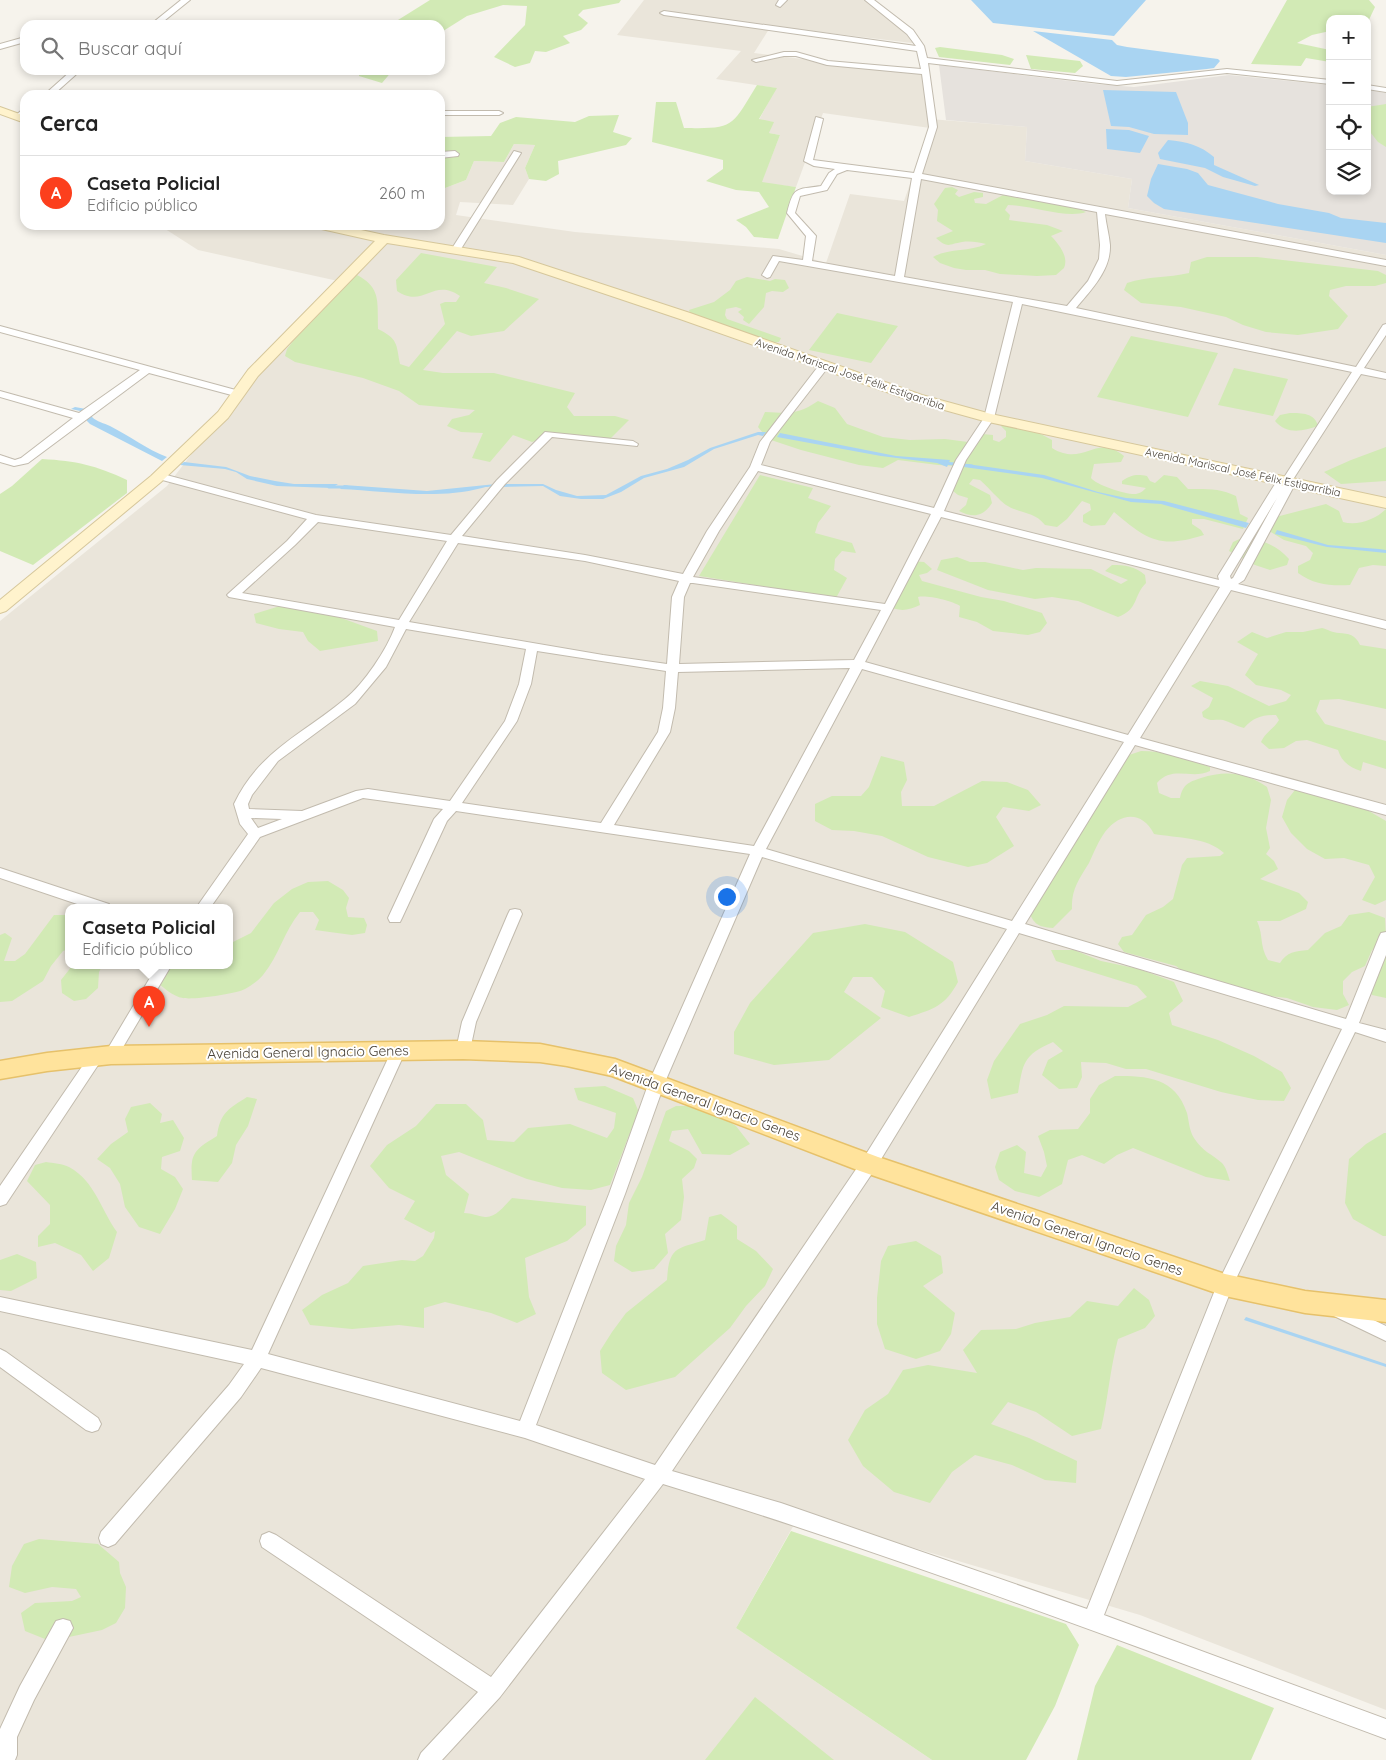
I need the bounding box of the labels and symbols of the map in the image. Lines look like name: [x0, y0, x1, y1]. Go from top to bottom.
street label: Avenida Mariscal José Félix Estigarribia: [753, 335, 947, 413]
street label: Avenida Mariscal José Félix Estigarribia: [1144, 444, 1342, 500]
your location: [714, 884, 740, 910]
pin: A: [133, 986, 165, 1027]
street label: Avenida General Ignacio Genes: [207, 1041, 409, 1063]
street label: Avenida General Ignacio Genes: [607, 1059, 803, 1145]
street label: Avenida General Ignacio Genes: [989, 1197, 1185, 1279]

